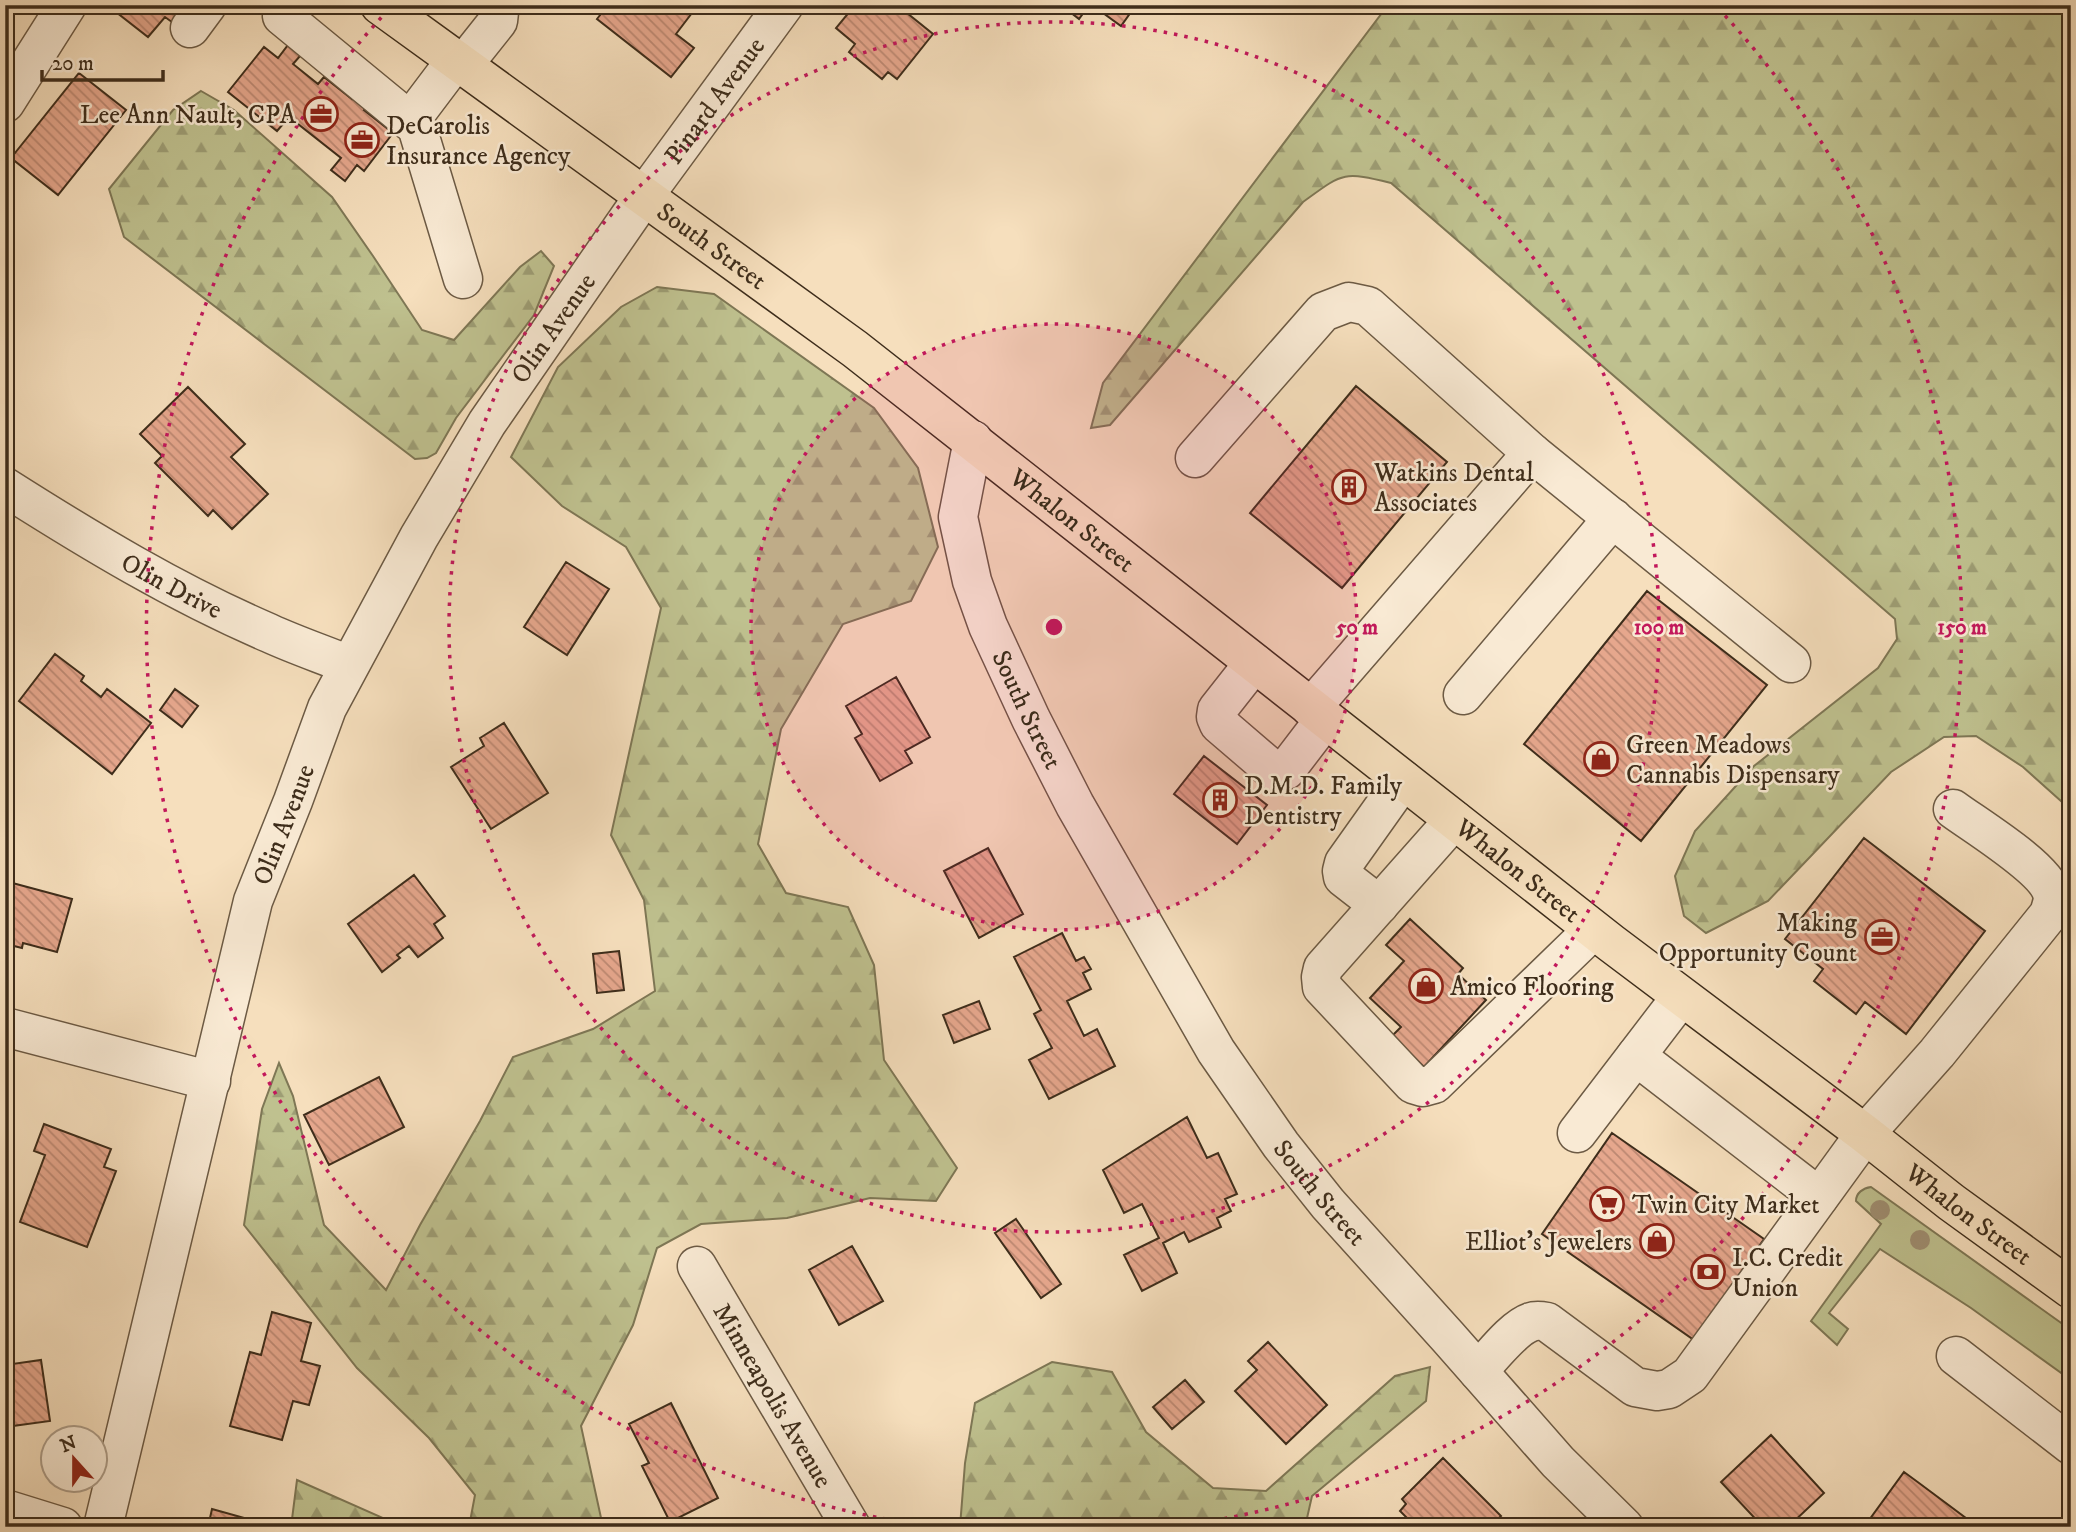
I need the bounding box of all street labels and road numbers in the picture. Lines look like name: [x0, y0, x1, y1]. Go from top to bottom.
street label: Pinard Avenue: [658, 31, 773, 171]
street label: South Street: [650, 196, 773, 298]
street label: Olin Avenue: [504, 267, 604, 390]
street label: Whalon Street: [1001, 461, 1141, 580]
street label: Olin Drive: [115, 546, 227, 627]
street label: South Street: [984, 645, 1069, 775]
street label: Olin Avenue: [246, 760, 323, 890]
street label: Whalon Street: [1447, 811, 1587, 931]
street label: South Street: [1265, 1134, 1373, 1253]
street label: Whalon Street: [1897, 1156, 2038, 1273]
street label: Minneapolis Avenue: [705, 1298, 839, 1494]

